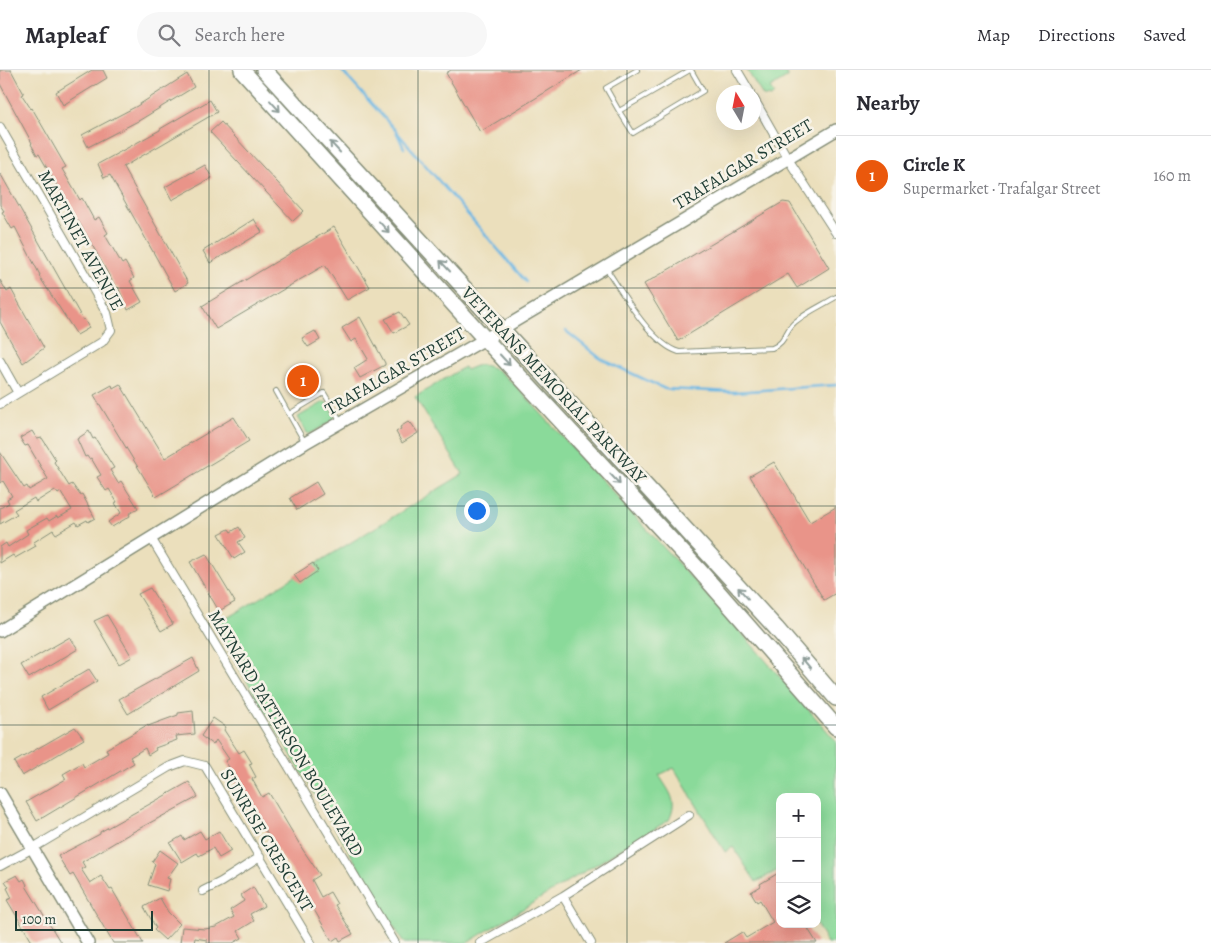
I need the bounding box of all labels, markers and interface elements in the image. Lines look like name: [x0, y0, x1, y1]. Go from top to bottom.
search box: [137, 12, 487, 57]
text: Mapleaf: [25, 19, 107, 51]
icon: search: [155, 21, 183, 49]
text: Search here: [195, 22, 285, 48]
text: Map: [977, 23, 1010, 47]
text: Directions: [1038, 23, 1115, 47]
text: Saved: [1143, 23, 1186, 47]
north arrow: [716, 85, 761, 130]
text: Nearby: [856, 89, 919, 117]
one-way arrow: [269, 100, 281, 113]
street label: TRAFALGAR STREET: [669, 113, 817, 215]
one-way arrow: [329, 140, 341, 153]
text: Circle K: [903, 152, 965, 178]
street label: MARTINET AVENUE: [32, 165, 130, 315]
text: 1: [869, 165, 875, 187]
text: 160 m: [1153, 165, 1191, 187]
text: Supermarket · Trafalgar Street: [903, 178, 1100, 200]
one-way arrow: [378, 220, 390, 233]
one-way arrow: [439, 260, 451, 273]
street label: VETERANS MEMORIAL PARKWAY: [455, 281, 653, 490]
street label: TRAFALGAR STREET: [320, 321, 470, 421]
one-way arrow: [499, 353, 511, 366]
pin: 1: [287, 362, 319, 400]
one-way arrow: [609, 473, 621, 486]
your location: [464, 498, 490, 524]
one-way arrow: [737, 586, 749, 599]
street label: MAYNARD PATTERSON BOULEVARD: [203, 605, 369, 861]
one-way arrow: [800, 657, 812, 670]
street label: SUNRISE CRESCENT: [215, 764, 319, 916]
map controls: [776, 793, 821, 928]
button: +: [776, 793, 821, 838]
button: −: [776, 838, 821, 883]
button: layers: [776, 883, 821, 928]
scale bar: [15, 908, 152, 931]
text: 100 m: [22, 910, 56, 929]

